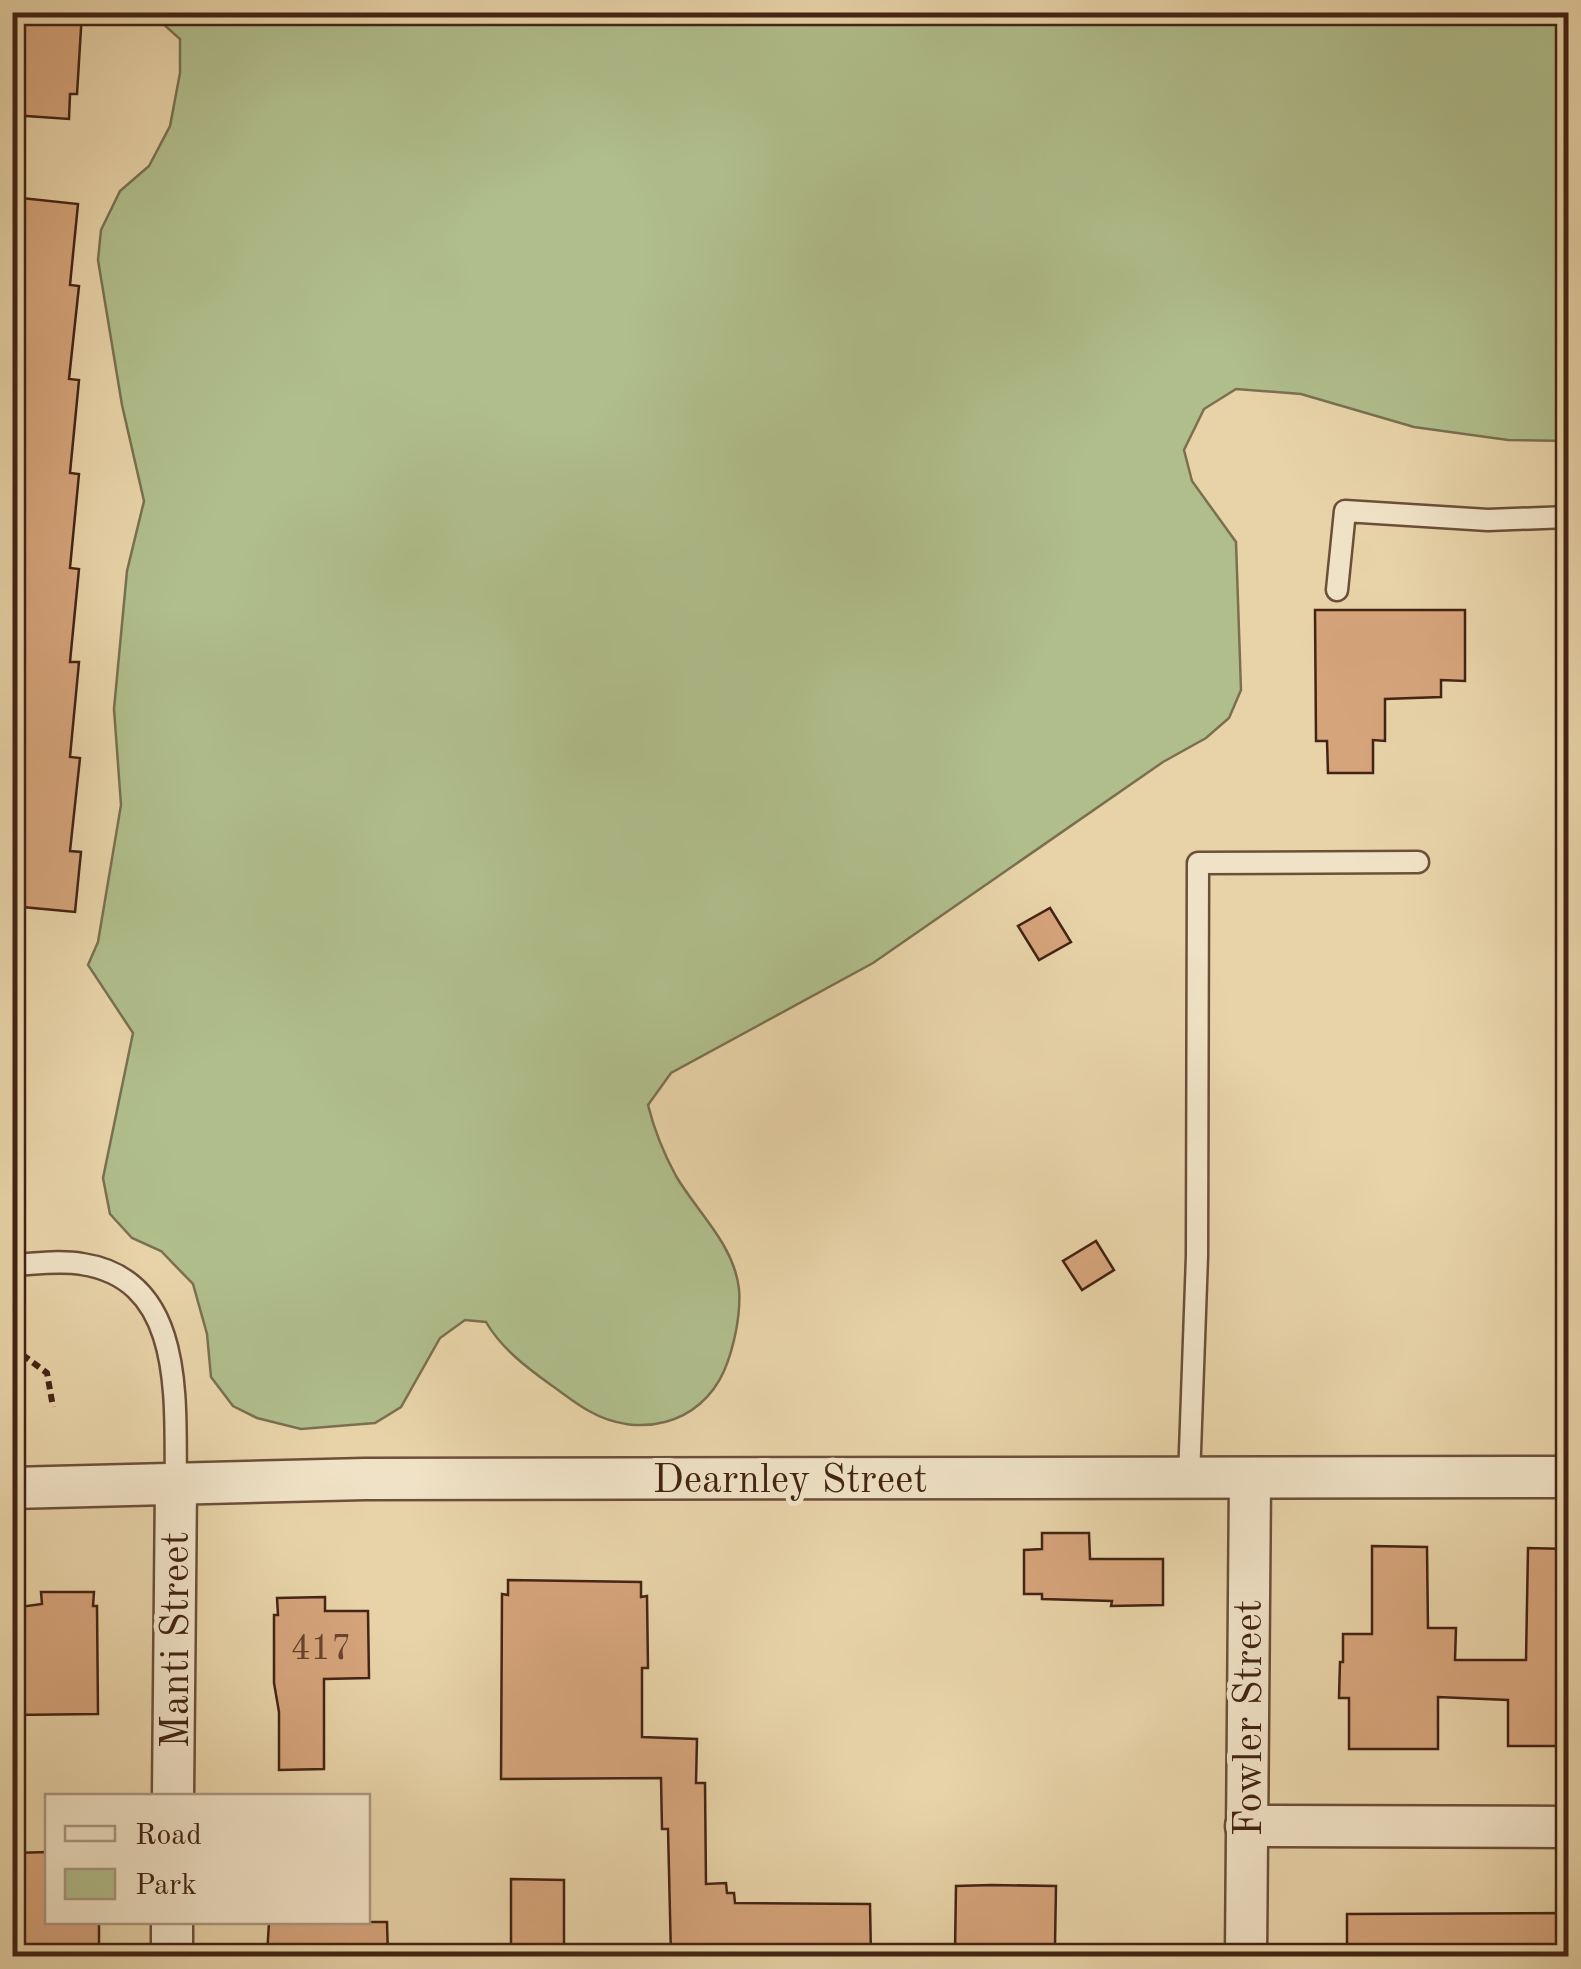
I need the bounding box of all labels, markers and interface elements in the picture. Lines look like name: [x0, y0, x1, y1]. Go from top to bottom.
street label: Dearnley Street: [653, 1462, 927, 1502]
street label: Manti Street: [158, 1532, 198, 1748]
street label: Fowler Street: [1231, 1599, 1271, 1837]
house number: 417: [291, 1632, 351, 1667]
legend: [45, 1794, 370, 1924]
text: Road: [135, 1821, 202, 1851]
text: Park: [135, 1871, 197, 1901]

